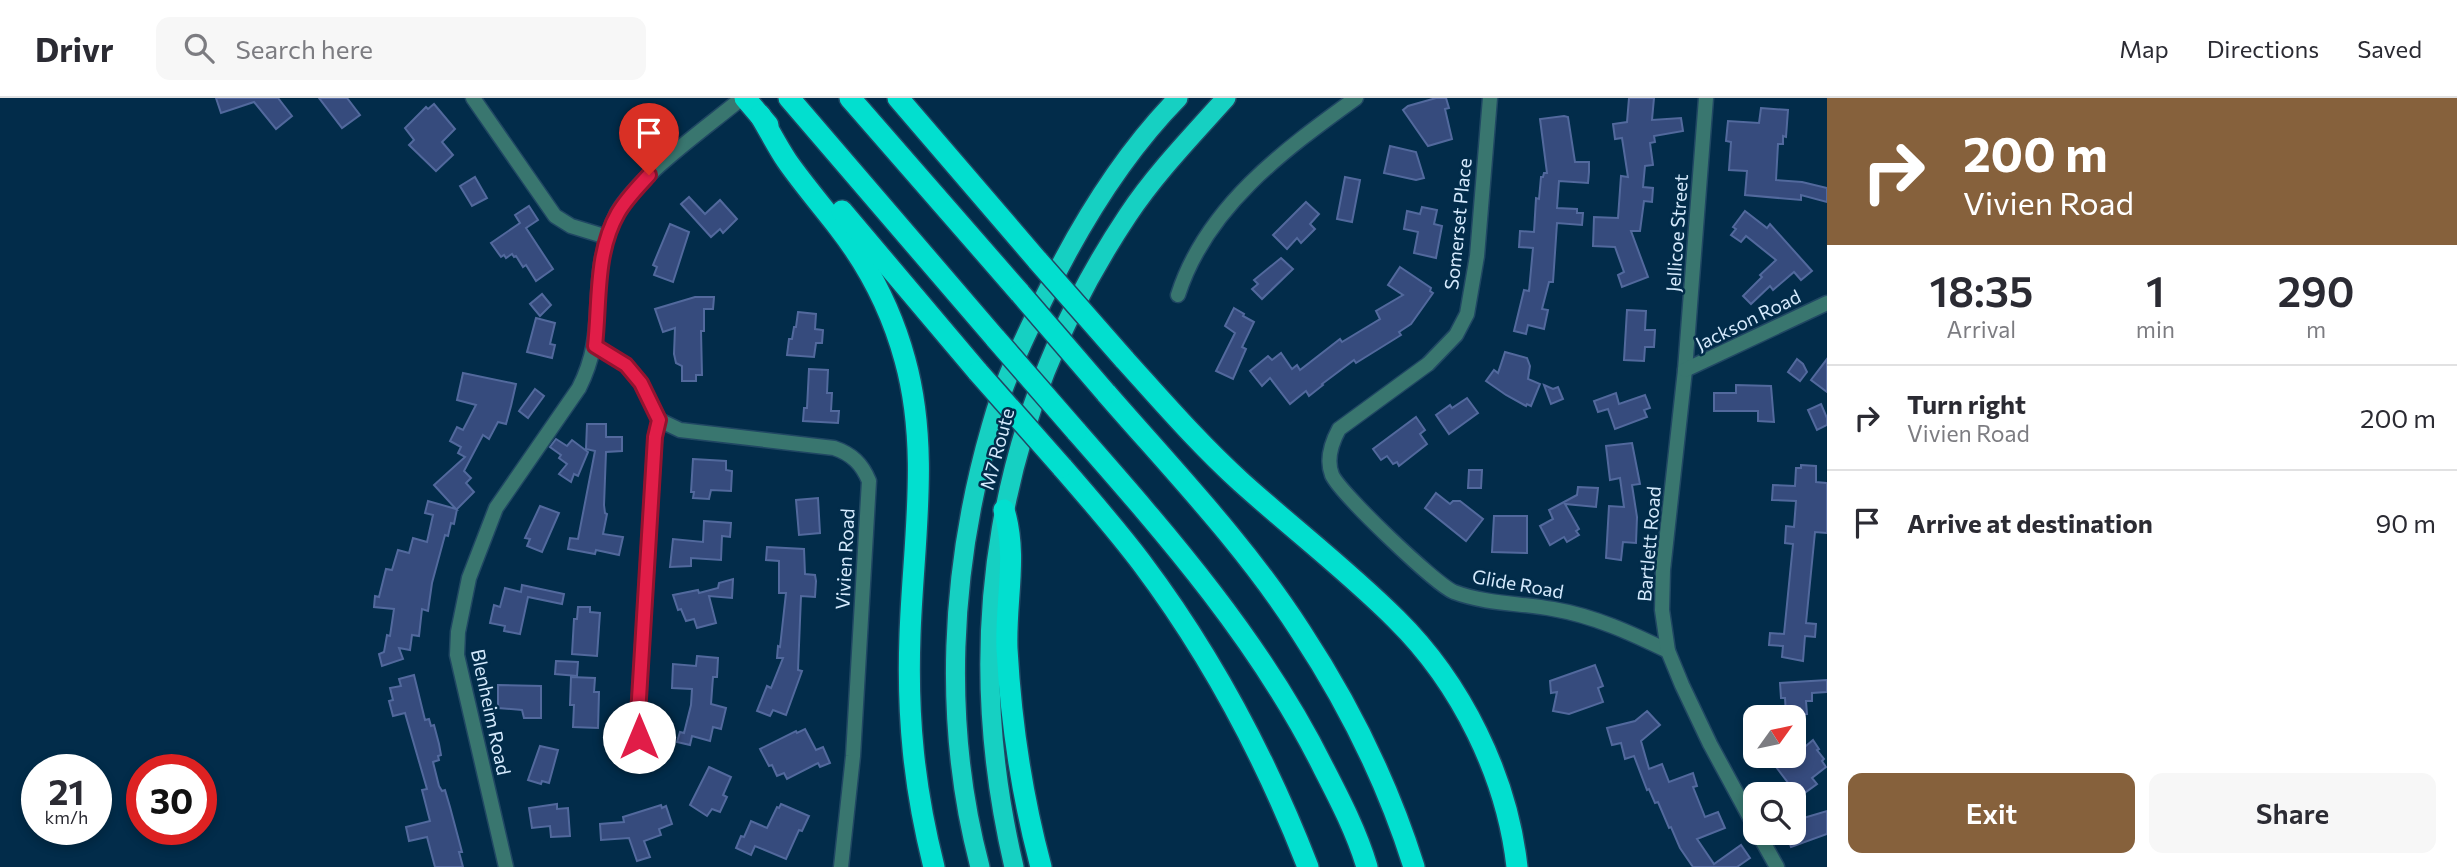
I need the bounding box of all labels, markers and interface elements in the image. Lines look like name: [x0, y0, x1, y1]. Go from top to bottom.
search box: [156, 17, 646, 80]
text: Drivr: [35, 28, 114, 69]
icon: search: [180, 29, 218, 67]
text: Search here: [236, 33, 373, 64]
text: Map: [2119, 34, 2169, 63]
text: Directions: [2207, 34, 2319, 63]
text: Saved: [2357, 34, 2422, 63]
pin: [619, 103, 679, 175]
icon: arrive: [630, 114, 668, 152]
text: 200 m: [1963, 122, 2108, 182]
icon: right: [1848, 126, 1939, 217]
street label: Somerset Place: [1439, 157, 1476, 291]
street label: Jellicoe Street: [1661, 173, 1692, 293]
text: Vivien Road: [1963, 182, 2134, 222]
text: 18:35: [1929, 264, 2033, 316]
text: 1: [2146, 264, 2165, 316]
text: 290: [2277, 264, 2354, 316]
street label: Jackson Road: [1691, 284, 1804, 355]
text: Arrival: [1947, 315, 2016, 343]
text: min: [2136, 315, 2175, 343]
text: m: [2306, 315, 2326, 343]
text: Turn right: [1907, 388, 2026, 419]
icon: right: [1848, 399, 1886, 437]
text: 200 m: [2360, 402, 2436, 433]
street label: M7 Route: [975, 406, 1018, 492]
text: Vivien Road: [1907, 419, 2030, 447]
street label: Bartlett Road: [1632, 485, 1665, 603]
icon: arrive: [1848, 504, 1886, 542]
text: Arrive at destination: [1907, 507, 2153, 538]
text: 90 m: [2376, 507, 2436, 538]
street label: Vivien Road: [830, 508, 859, 610]
street label: Glide Road: [1470, 564, 1566, 603]
street label: Blenheim Road: [467, 647, 516, 777]
position arrow: [602, 700, 676, 774]
north arrow: [1743, 705, 1806, 768]
map controls: [1743, 705, 1806, 845]
speed limit sign: 30: [126, 754, 217, 845]
text: 21: [49, 769, 84, 812]
button: Exit: [1848, 773, 2135, 853]
button: Share: [2149, 773, 2436, 853]
button: search: [1743, 782, 1806, 845]
text: km/h: [45, 806, 88, 828]

